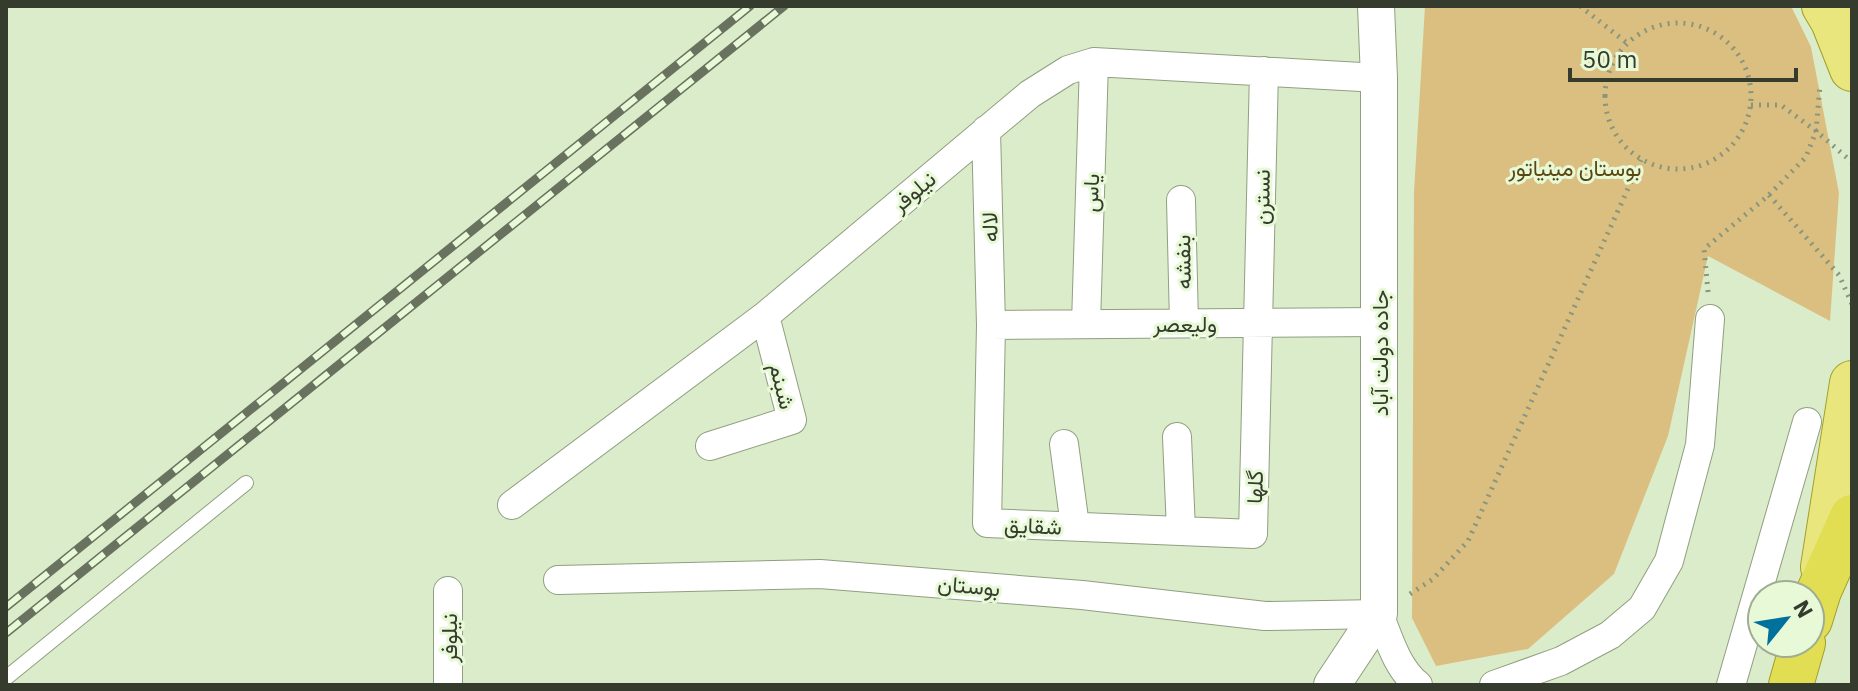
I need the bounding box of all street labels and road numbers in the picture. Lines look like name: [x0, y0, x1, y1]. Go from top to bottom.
street label: نیلوفر: [884, 164, 941, 219]
street label: نسترن: [1246, 169, 1276, 225]
street label: یاس: [1075, 173, 1105, 213]
street label: لاله: [974, 212, 1004, 242]
street label: بنفشه: [1167, 234, 1197, 290]
street label: جاده دولت آباد: [1365, 290, 1394, 416]
street label: ولیعصر: [1152, 309, 1217, 338]
street label: شبنم: [762, 360, 803, 412]
street label: گلها: [1239, 470, 1269, 504]
street label: شقایق: [1004, 509, 1062, 541]
street label: بوستان: [937, 568, 1001, 602]
street label: نیلوفر: [434, 613, 463, 664]

